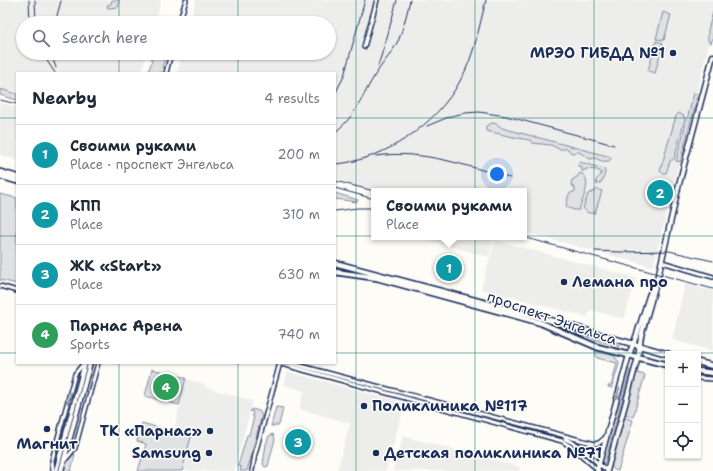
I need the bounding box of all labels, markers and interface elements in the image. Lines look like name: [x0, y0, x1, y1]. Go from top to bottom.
search box: [16, 16, 336, 60]
icon: search: [30, 27, 52, 49]
text: Search here: [62, 28, 148, 48]
place label: МРЭО ГИБДД №1: [530, 43, 665, 63]
marker: МРЭО ГИБДД №1: [668, 48, 678, 58]
text: Nearby: [32, 87, 97, 109]
text: 4 results: [264, 90, 320, 107]
text: Своими руками: [70, 136, 196, 156]
text: 1: [42, 146, 48, 163]
text: 200 m: [278, 146, 320, 163]
text: Place · проспект Энгельса: [70, 156, 234, 173]
your location: [487, 164, 507, 184]
pin: 2: [647, 178, 673, 208]
popup: [371, 188, 527, 240]
text: КПП: [70, 196, 101, 216]
text: Своими руками: [386, 196, 512, 216]
text: 2: [40, 206, 50, 223]
text: 310 m: [282, 206, 320, 223]
text: Place: [70, 216, 103, 233]
text: Place: [386, 216, 419, 233]
pin: 1: [436, 253, 462, 283]
text: ЖК «Start»: [70, 256, 162, 276]
text: 3: [40, 266, 50, 283]
text: 630 m: [278, 266, 320, 283]
place label: Лемана про: [572, 272, 668, 292]
text: Place: [70, 276, 103, 293]
marker: Лемана про: [559, 277, 569, 287]
street label: проспект Энгельса: [484, 286, 620, 350]
text: Парнас Арена: [70, 316, 182, 336]
text: 4: [40, 326, 50, 343]
text: 740 m: [278, 326, 320, 343]
text: Sports: [70, 336, 110, 353]
map controls: [665, 351, 701, 459]
button: +: [665, 351, 701, 387]
pin: 4: [153, 372, 179, 402]
one-way arrow: [614, 386, 622, 399]
button: −: [665, 387, 701, 423]
one-way arrow: [65, 391, 72, 404]
place label: Поликлиника №117: [372, 396, 528, 416]
marker: Поликлиника №117: [359, 401, 369, 411]
place label: ТК «Парнас»: [100, 421, 202, 441]
button: locate: [665, 423, 701, 459]
marker: Магнит: [42, 424, 52, 434]
marker: ТК «Парнас»: [205, 426, 215, 436]
pin: 3: [285, 427, 311, 457]
place label: Магнит: [16, 434, 78, 454]
place label: Samsung: [132, 443, 201, 463]
place label: Детская поликлиника №71: [384, 443, 602, 463]
marker: Samsung: [204, 448, 214, 458]
marker: Детская поликлиника №71: [371, 448, 381, 458]

